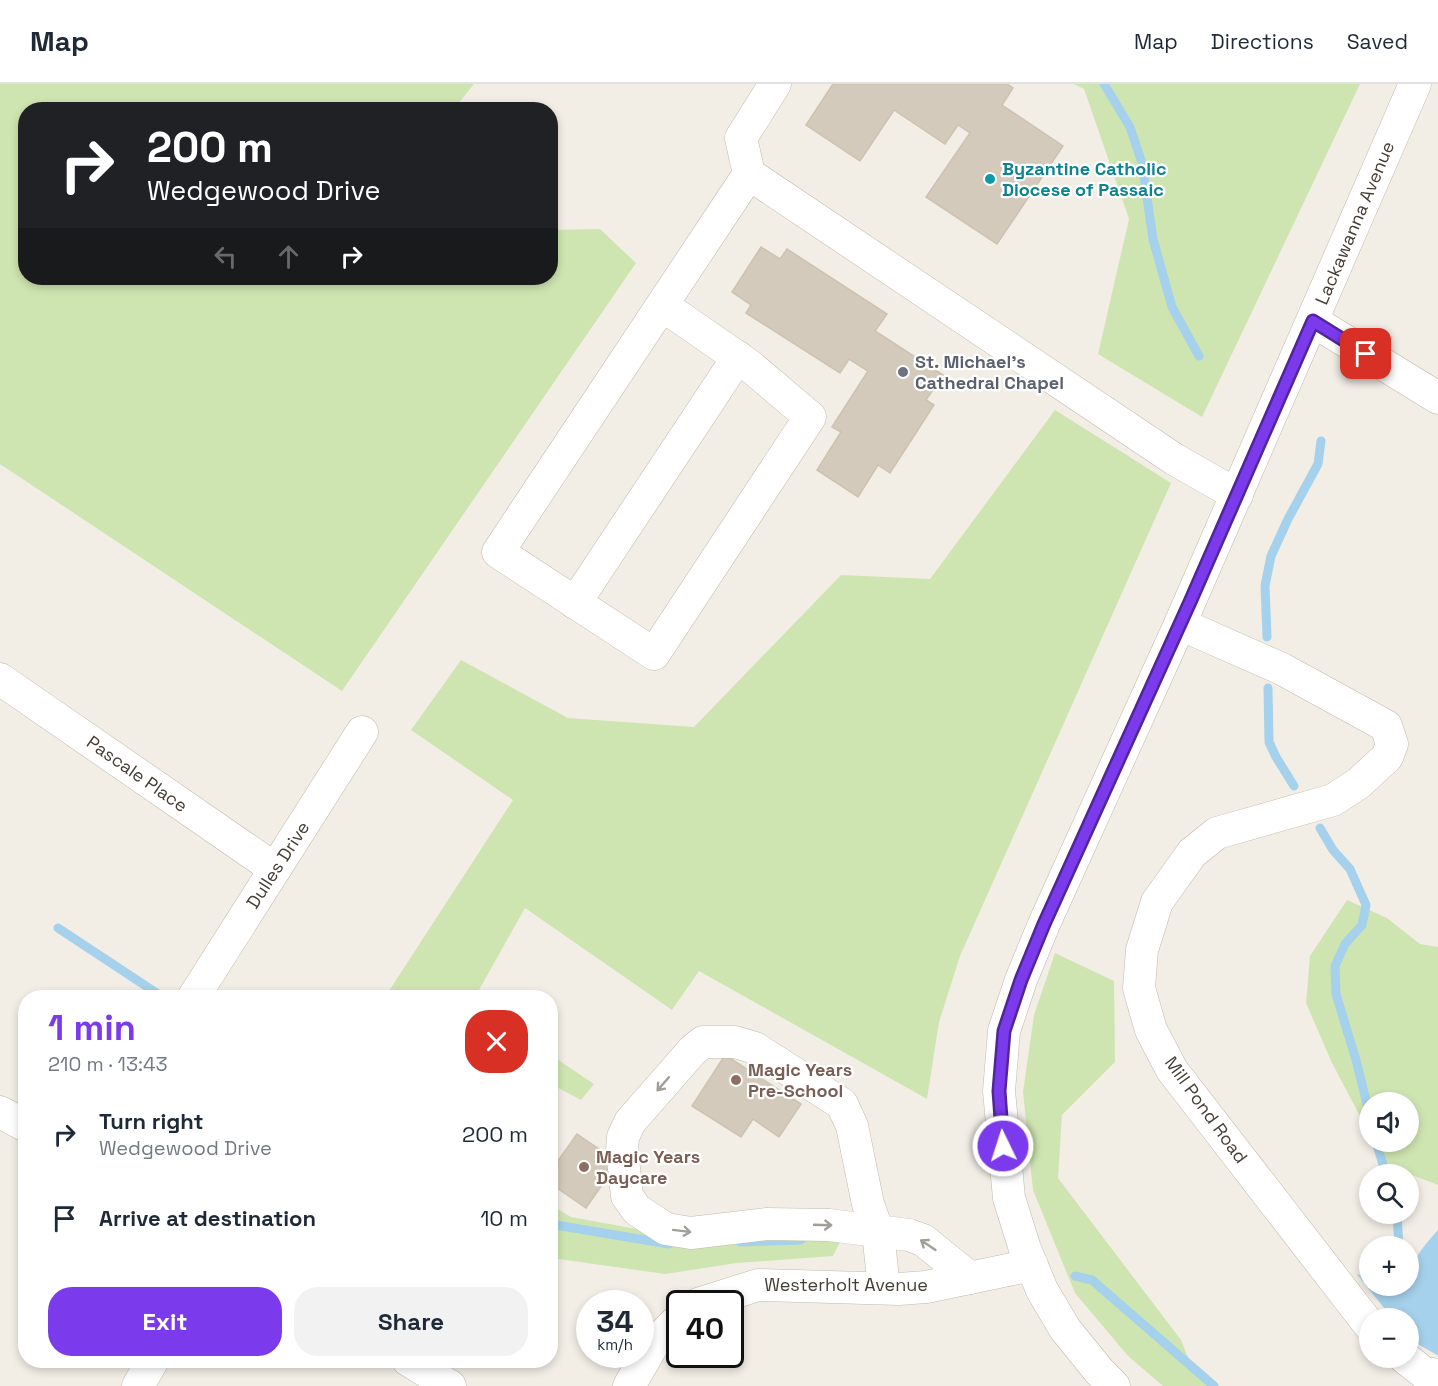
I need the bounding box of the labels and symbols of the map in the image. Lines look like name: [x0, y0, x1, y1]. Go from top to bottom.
street label: Lackawanna Avenue: [1310, 138, 1399, 308]
place label: Byzantine Catholic Diocese of Passaic: [1002, 157, 1166, 201]
marker: Byzantine Catholic Diocese of Passaic: [983, 172, 997, 186]
pin: [1340, 328, 1391, 379]
place label: St. Michael's Cathedral Chapel: [915, 350, 1064, 394]
marker: St. Michael's Cathedral Chapel: [896, 365, 910, 379]
street label: Pascale Place: [82, 730, 192, 817]
street label: Dulles Drive: [241, 817, 314, 913]
street label: Mill Pond Road: [1160, 1052, 1253, 1168]
place label: Magic Years Pre-School: [748, 1058, 852, 1102]
marker: Magic Years Pre-School: [729, 1073, 743, 1087]
one-way arrow: [656, 1076, 670, 1091]
position arrow: [971, 1114, 1035, 1178]
place label: Magic Years Daycare: [596, 1145, 700, 1189]
marker: Magic Years Daycare: [577, 1160, 591, 1174]
one-way arrow: [812, 1220, 832, 1231]
one-way arrow: [672, 1226, 692, 1237]
one-way arrow: [921, 1239, 937, 1251]
street label: Westerholt Avenue: [764, 1273, 928, 1296]
speed limit sign: 40: [666, 1290, 744, 1368]

